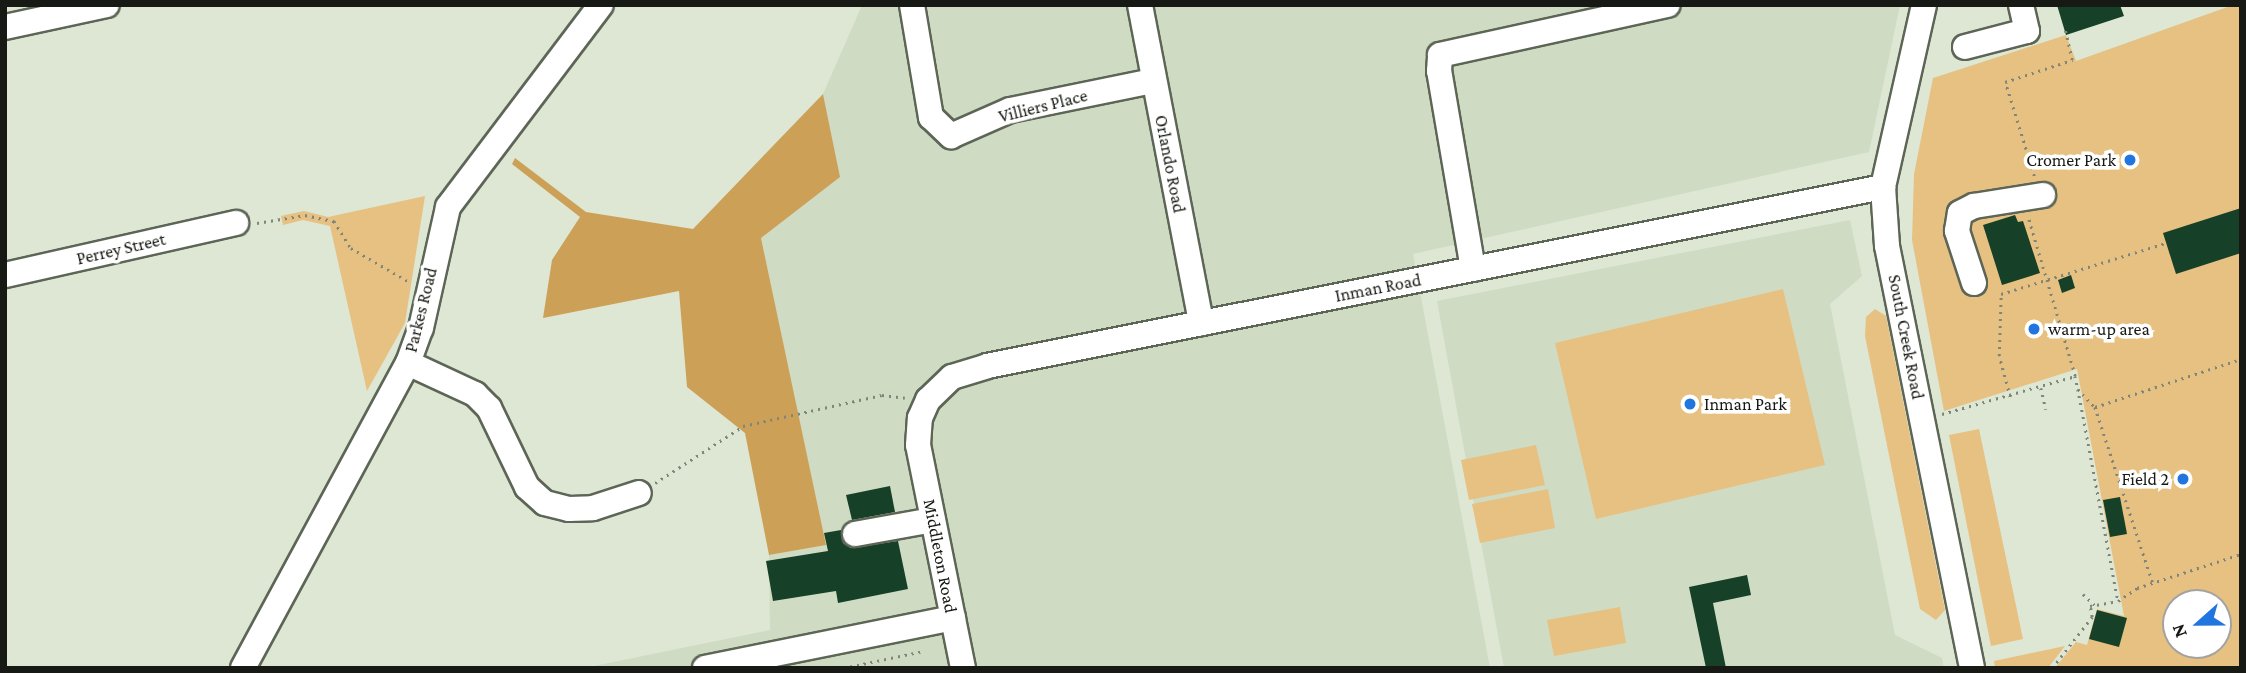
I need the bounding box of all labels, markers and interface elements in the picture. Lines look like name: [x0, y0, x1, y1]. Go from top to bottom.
street label: Villiers Place: [996, 85, 1090, 127]
street label: Orlando Road: [1150, 113, 1190, 215]
place label: Cromer Park: [2026, 149, 2116, 171]
marker: Cromer Park: [2122, 152, 2138, 168]
street label: Perrey Street: [74, 228, 168, 270]
street label: Parkes Road: [400, 265, 442, 355]
street label: Inman Road: [1333, 269, 1423, 307]
street label: South Creek Road: [1883, 273, 1929, 401]
place label: warm-up area: [2048, 318, 2150, 340]
marker: warm-up area: [2026, 321, 2042, 337]
place label: Inman Park: [1704, 393, 1787, 415]
marker: Inman Park: [1682, 396, 1698, 412]
place label: Field 2: [2121, 468, 2169, 490]
marker: Field 2: [2175, 471, 2191, 487]
street label: Middleton Road: [918, 497, 962, 615]
north arrow: [2162, 589, 2232, 659]
text: N: [2167, 621, 2191, 641]

